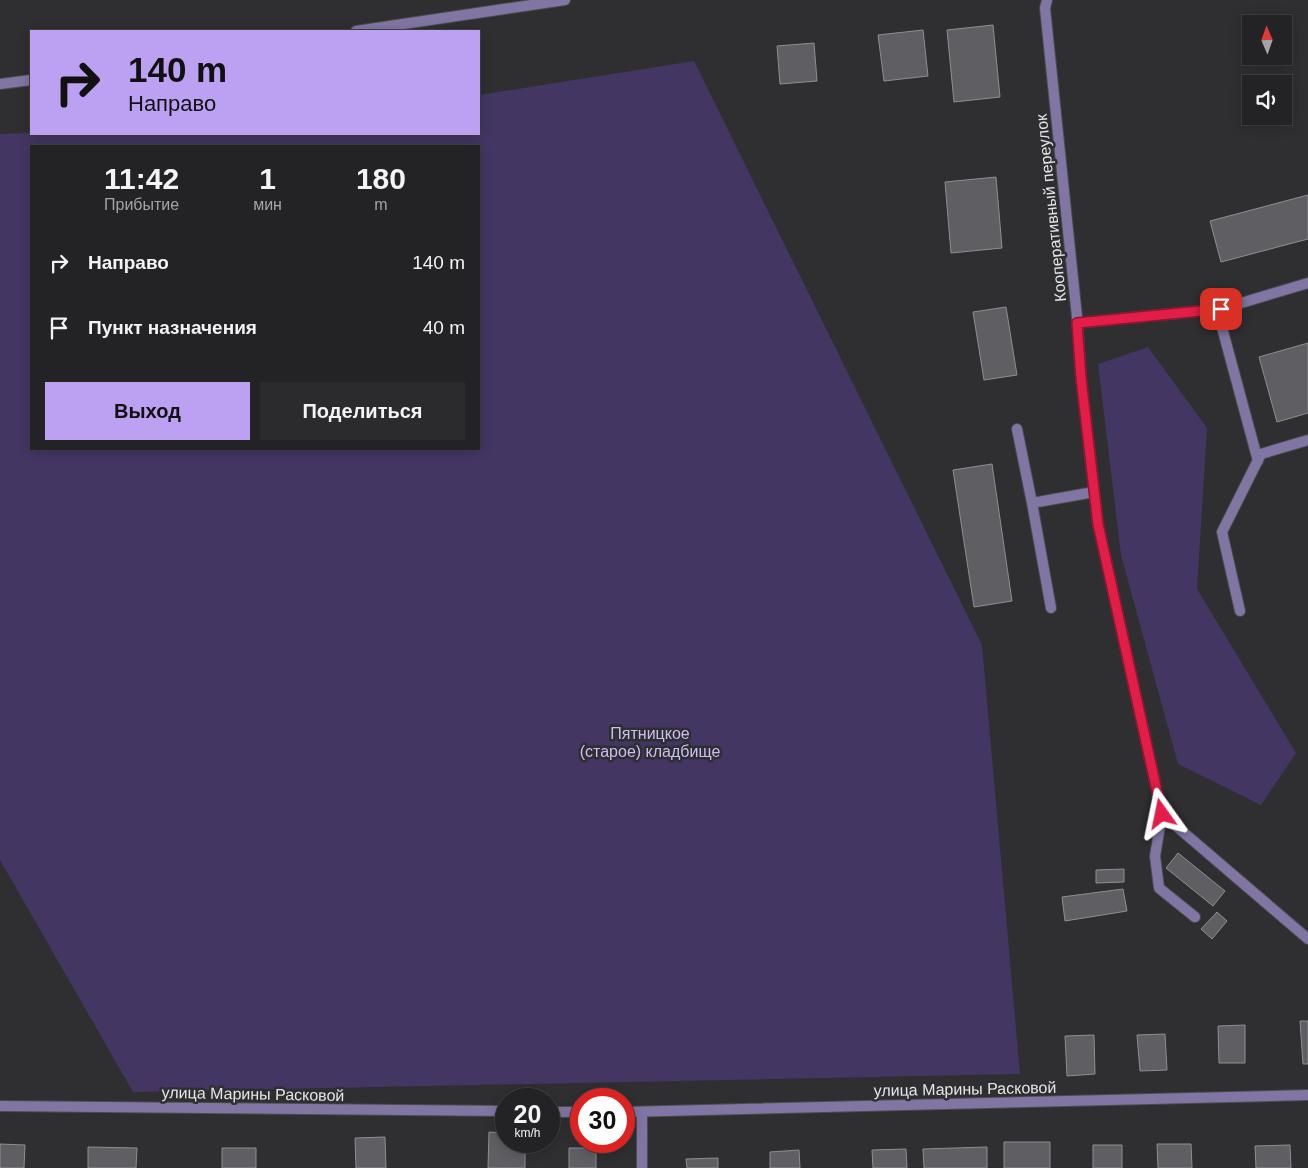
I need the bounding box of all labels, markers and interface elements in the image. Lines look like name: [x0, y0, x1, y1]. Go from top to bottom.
north arrow: [1242, 15, 1292, 65]
map controls: [1242, 15, 1292, 125]
icon: right: [45, 50, 110, 115]
text: 140 m: [128, 50, 227, 89]
button: sound: [1242, 75, 1292, 125]
text: Направо: [128, 91, 216, 116]
street label: Кооперативный переулок: [1033, 112, 1069, 303]
text: 11:42: [104, 162, 179, 195]
text: 1: [259, 162, 276, 195]
text: 180: [356, 162, 406, 195]
text: Прибытие: [104, 196, 179, 213]
text: мин: [253, 196, 282, 213]
text: m: [374, 196, 388, 213]
icon: right: [45, 249, 73, 277]
text: Направо: [88, 252, 169, 273]
text: 140 m: [412, 252, 465, 273]
pin: [1200, 288, 1242, 330]
icon: arrive: [1207, 295, 1235, 323]
icon: arrive: [45, 314, 73, 342]
text: Пункт назначения: [88, 317, 257, 338]
text: 40 m: [423, 317, 465, 338]
button: Выход: [45, 382, 250, 440]
button: Поделиться: [260, 382, 465, 440]
park label: Пятницкое (старое) кладбище: [580, 725, 720, 760]
position arrow: [1135, 787, 1187, 839]
street label: улица Марины Расковой: [873, 1079, 1057, 1099]
street label: улица Марины Расковой: [161, 1084, 345, 1104]
speed limit sign: 30: [570, 1088, 635, 1153]
text: 20: [514, 1100, 541, 1128]
text: km/h: [514, 1126, 541, 1140]

